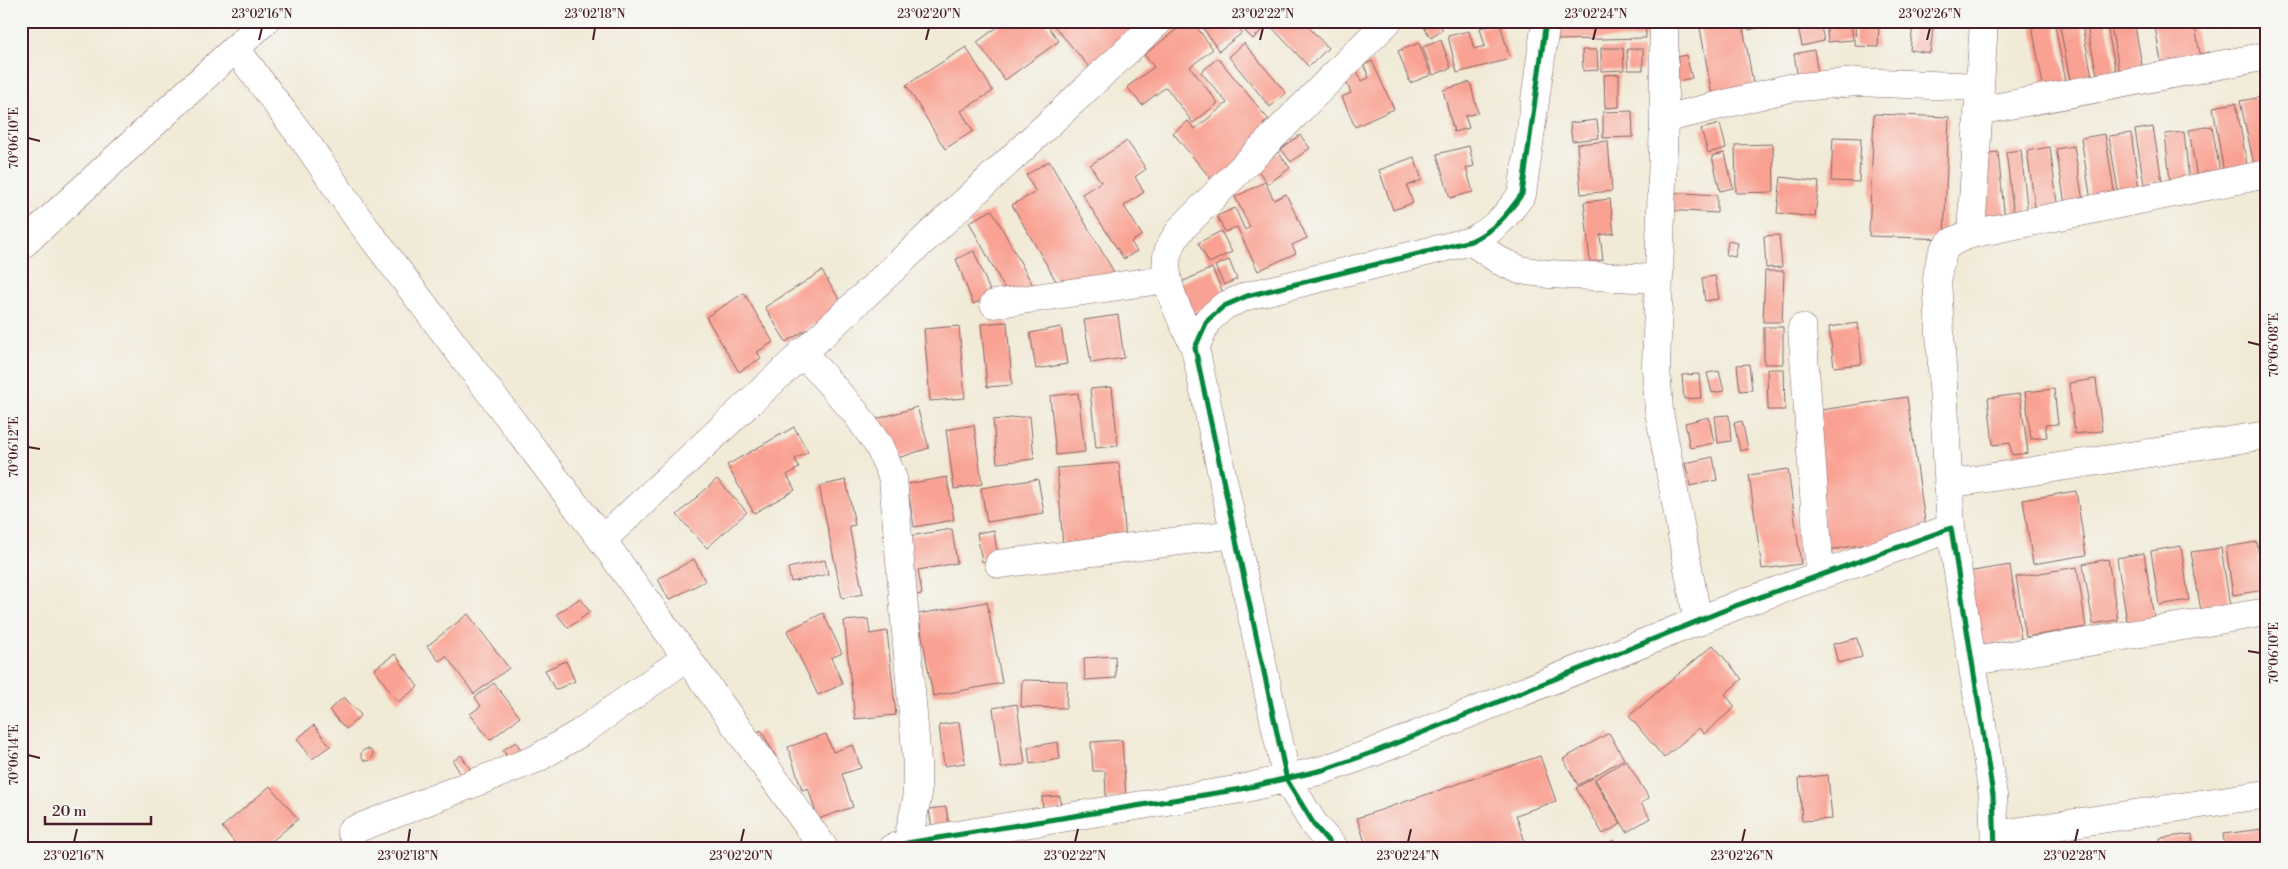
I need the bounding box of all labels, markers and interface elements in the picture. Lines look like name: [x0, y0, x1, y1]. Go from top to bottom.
text: 23°02'16"N: [232, 7, 292, 22]
text: 23°02'18"N: [564, 7, 626, 22]
text: 23°02'20"N: [897, 7, 961, 22]
text: 23°02'22"N: [1232, 7, 1294, 22]
text: 23°02'24"N: [1565, 7, 1627, 22]
text: 23°02'26"N: [1899, 7, 1962, 22]
text: 70°06'10"E: [7, 107, 22, 169]
text: 70°06'08"E: [2267, 313, 2282, 377]
text: 70°06'12"E: [7, 416, 22, 478]
text: 70°06'10"E: [2267, 622, 2282, 684]
text: 70°06'14"E: [7, 725, 22, 785]
scale bar: [45, 794, 151, 826]
text: 20 m: [52, 802, 87, 821]
text: 23°02'16"N: [44, 849, 104, 864]
text: 23°02'18"N: [377, 849, 439, 864]
text: 23°02'20"N: [709, 849, 773, 864]
text: 23°02'22"N: [1044, 849, 1106, 864]
text: 23°02'24"N: [1377, 849, 1439, 864]
text: 23°02'26"N: [1711, 849, 1774, 864]
text: 23°02'28"N: [2044, 849, 2107, 864]

